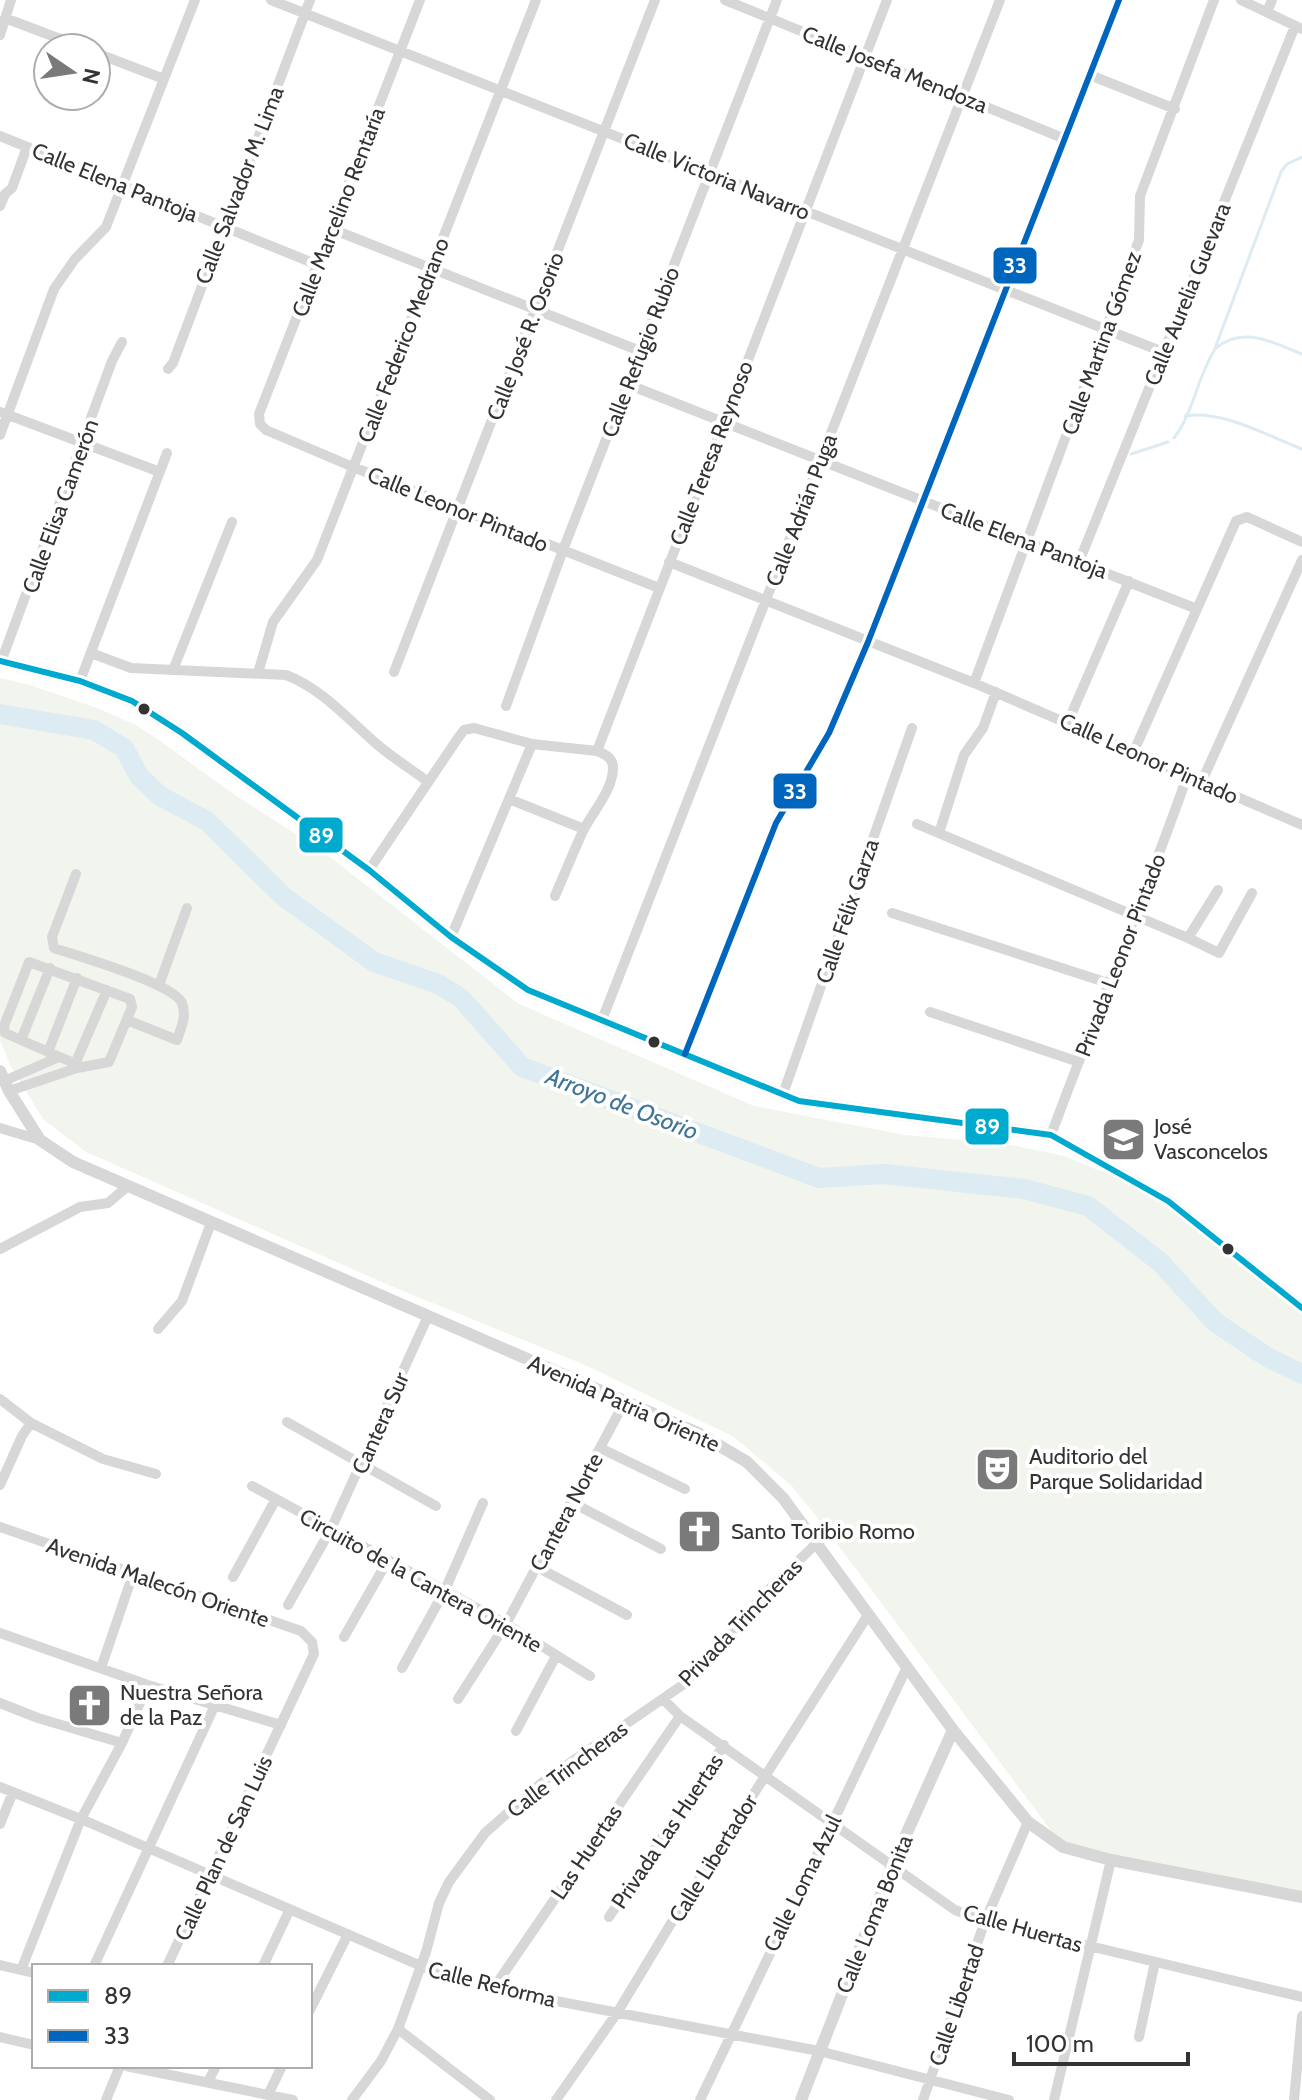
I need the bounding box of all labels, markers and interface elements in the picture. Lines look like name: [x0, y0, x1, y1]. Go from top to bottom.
street label: Calle Josefa Mendoza: [798, 20, 992, 119]
north arrow: [32, 32, 112, 112]
text: N: [76, 66, 106, 87]
street label: Calle Salvador M. Lima: [189, 82, 290, 288]
street label: Calle Marcelino Rentaría: [286, 103, 391, 321]
street label: Calle Victoria Navarro: [620, 127, 814, 226]
street label: Calle Elena Pantoja: [28, 137, 202, 228]
street label: Calle Aurelia Guevara: [1138, 198, 1237, 389]
street label: Calle Federico Medrano: [352, 234, 455, 446]
line badge: 33: [992, 246, 1038, 285]
street label: Calle José R. Osorio: [481, 248, 570, 424]
street label: Calle Martina Gómez: [1056, 248, 1147, 439]
text: 33: [1003, 252, 1027, 279]
street label: Calle Refugio Rubio: [596, 263, 685, 441]
street label: Calle Teresa Reynoso: [664, 357, 759, 549]
street label: Calle Elisa Camerón: [16, 416, 104, 597]
street label: Calle Adrián Puga: [760, 430, 843, 590]
street label: Calle Leonor Pintado: [363, 461, 552, 558]
street label: Calle Elena Pantoja: [937, 496, 1111, 585]
unlabelled marker: [136, 701, 152, 717]
street label: Calle Leonor Pintado: [1055, 707, 1242, 810]
line badge: 33: [772, 772, 818, 810]
text: 33: [783, 778, 807, 805]
line badge: 89: [298, 816, 344, 854]
text: 89: [308, 822, 334, 849]
street label: Calle Félix Garza: [810, 835, 885, 987]
street label: Privada Leonor Pintado: [1069, 850, 1172, 1060]
unlabelled marker: [646, 1034, 662, 1050]
water label: Arroyo de Osorio: [541, 1061, 702, 1146]
line badge: 89: [964, 1107, 1010, 1146]
text: 89: [974, 1113, 1000, 1140]
place label: José Vasconcelos: [1153, 1113, 1268, 1165]
school or university icon: José Vasconcelos: [1099, 1115, 1147, 1163]
unlabelled marker: [1220, 1241, 1236, 1257]
street label: Avenida Patria Oriente: [524, 1349, 724, 1458]
street label: Cantera Sur: [346, 1368, 415, 1478]
place label: Auditorio del Parque Solidaridad: [1029, 1443, 1203, 1495]
theatre icon: Auditorio del Parque Solidaridad: [974, 1445, 1022, 1493]
street label: Cantera Norte: [524, 1449, 609, 1576]
street label: Circuito de la Cantera Oriente: [295, 1503, 547, 1658]
church icon: Santo Toribio Romo: [676, 1507, 724, 1555]
place label: Santo Toribio Romo: [731, 1518, 915, 1545]
street label: Avenida Malecón Oriente: [43, 1532, 273, 1633]
street label: Privada Trincheras: [673, 1553, 808, 1692]
place label: Nuestra Señora de la Paz: [120, 1679, 263, 1731]
church icon: Nuestra Señora de la Paz: [65, 1681, 113, 1729]
street label: Calle Trincheras: [502, 1715, 633, 1823]
street label: Privada Las Huertas: [606, 1749, 729, 1914]
street label: Calle Plan de San Luis: [169, 1751, 278, 1945]
street label: Calle Libertador: [663, 1789, 764, 1927]
street label: Las Huertas: [545, 1800, 628, 1904]
street label: Calle Loma Azul: [758, 1810, 848, 1956]
street label: Calle Loma Bonita: [830, 1831, 919, 1997]
street label: Calle Huertas: [960, 1899, 1086, 1958]
street label: Calle Libertad: [923, 1941, 990, 2070]
street label: Calle Reforma: [425, 1956, 559, 2013]
legend: [32, 1964, 312, 2068]
text: 89: [104, 1981, 132, 2010]
scale bar: [1014, 2016, 1188, 2066]
text: 33: [104, 2021, 130, 2050]
text: 100 m: [1026, 2029, 1094, 2058]

